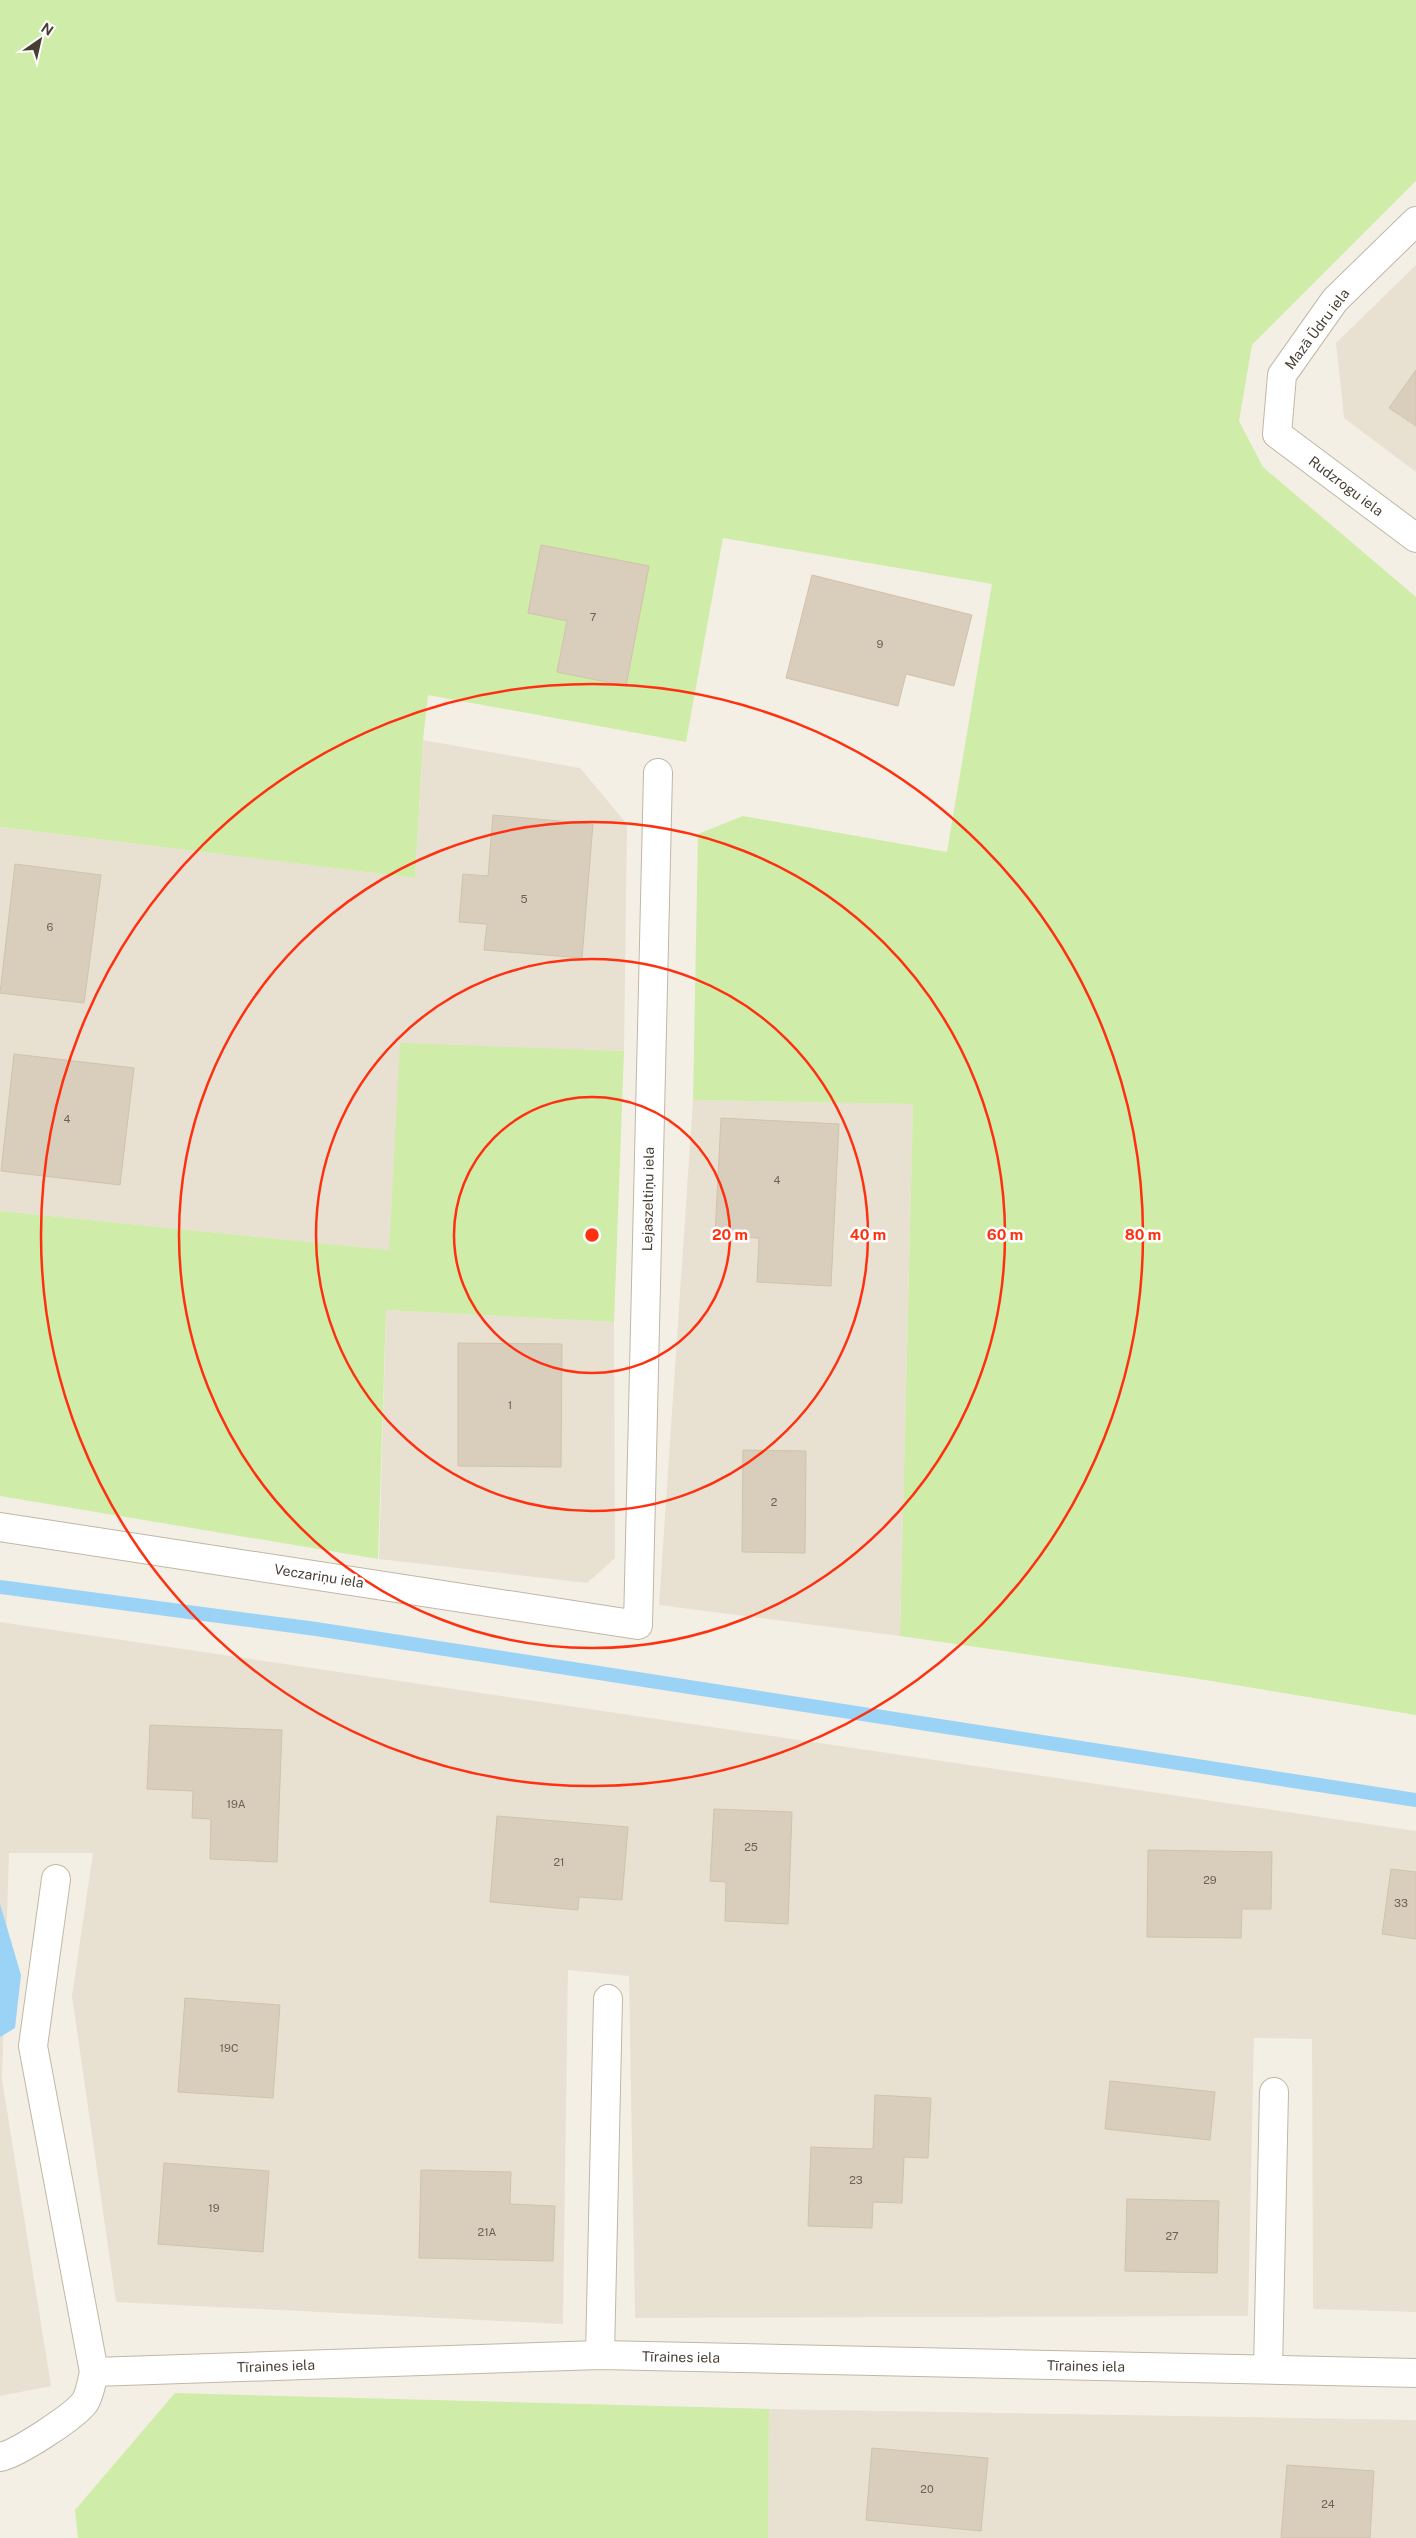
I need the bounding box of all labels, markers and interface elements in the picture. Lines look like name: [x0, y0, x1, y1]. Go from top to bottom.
north arrow: [15, 15, 65, 65]
text: N: [38, 20, 56, 39]
street label: Mazā Ūdru iela: [1281, 285, 1352, 372]
street label: Rudzrogu iela: [1306, 453, 1386, 519]
house number: 7: [590, 611, 597, 623]
house number: 9: [877, 638, 884, 650]
house number: 5: [520, 893, 528, 905]
house number: 6: [47, 921, 54, 933]
house number: 4: [64, 1113, 71, 1125]
street label: Lejaszeltiņu iela: [639, 1147, 657, 1251]
house number: 4: [774, 1174, 781, 1186]
centre of rings: [583, 1226, 601, 1244]
text: 20 m: [712, 1226, 748, 1243]
text: 40 m: [850, 1226, 886, 1243]
text: 60 m: [987, 1226, 1023, 1243]
text: 80 m: [1125, 1226, 1161, 1243]
house number: 1: [508, 1399, 512, 1411]
house number: 2: [771, 1496, 778, 1508]
street label: Veczariņu iela: [273, 1561, 365, 1591]
house number: 19A: [226, 1798, 246, 1810]
house number: 25: [744, 1841, 758, 1853]
house number: 21: [553, 1856, 565, 1868]
house number: 29: [1203, 1874, 1217, 1886]
house number: 33: [1394, 1897, 1408, 1909]
house number: 19C: [220, 2042, 238, 2054]
house number: 23: [849, 2174, 863, 2186]
house number: 19: [208, 2202, 220, 2214]
house number: 21A: [478, 2226, 497, 2238]
house number: 27: [1165, 2230, 1179, 2242]
street label: Tīraines iela: [642, 2348, 720, 2366]
street label: Tīraines iela: [237, 2357, 315, 2375]
street label: Tīraines iela: [1047, 2357, 1125, 2375]
house number: 20: [920, 2483, 934, 2495]
house number: 24: [1321, 2498, 1335, 2510]

